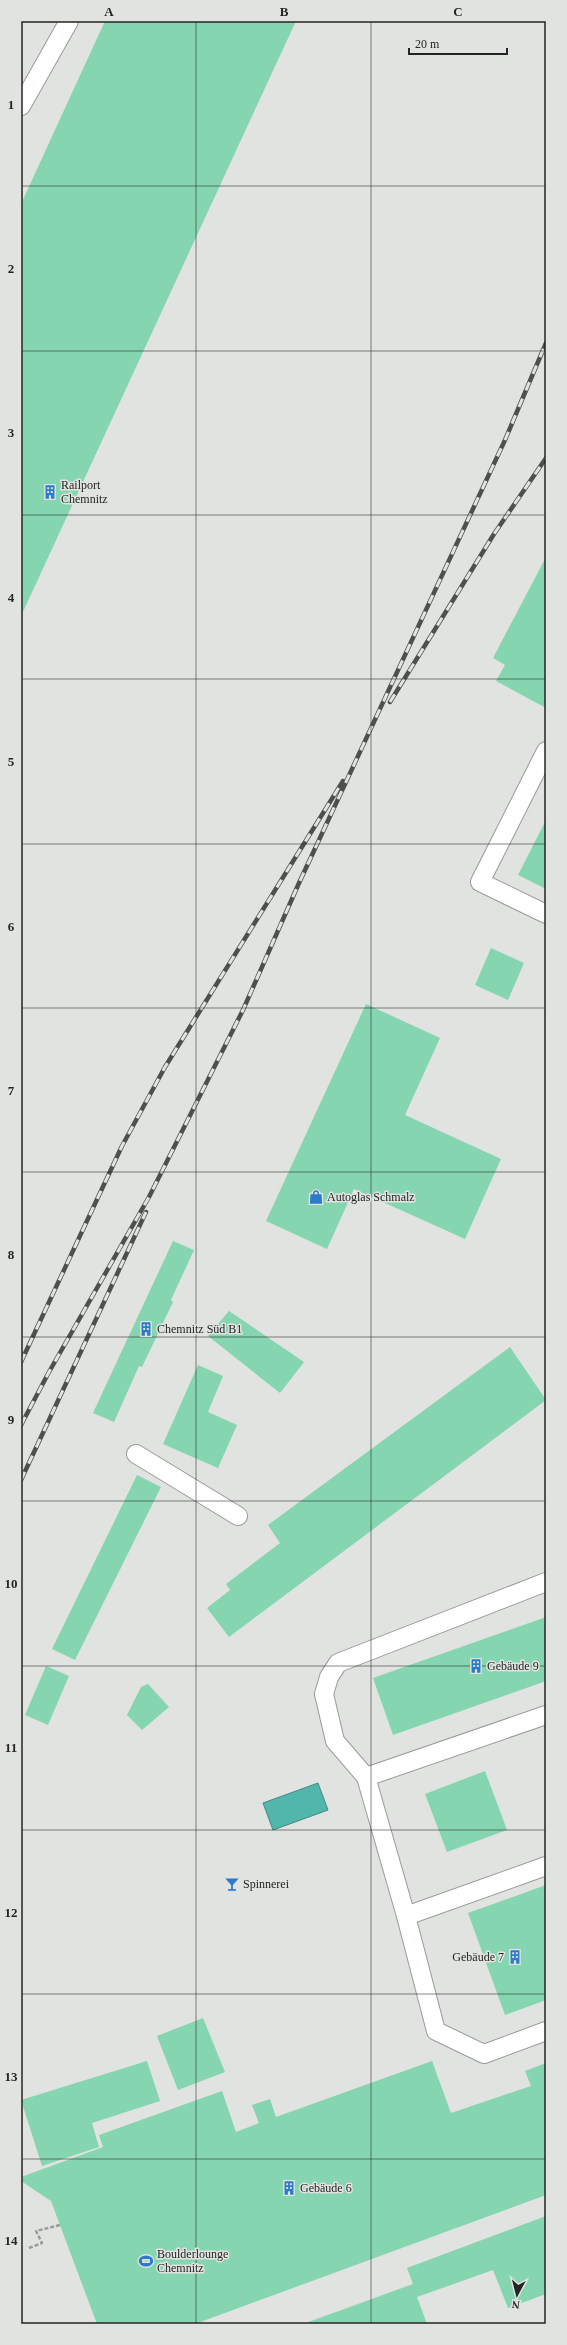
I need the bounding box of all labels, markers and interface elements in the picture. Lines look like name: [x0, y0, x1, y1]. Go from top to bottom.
text: A: [104, 4, 114, 19]
text: B: [280, 4, 289, 19]
text: C: [453, 4, 463, 19]
scale bar: [409, 30, 507, 56]
text: 20 m: [415, 37, 440, 51]
text: 1: [8, 97, 14, 112]
text: 2: [8, 261, 14, 276]
text: 3: [8, 425, 15, 440]
place label: Railport Chemnitz: [61, 478, 108, 506]
building icon: Railport Chemnitz: [42, 484, 58, 500]
text: 4: [8, 590, 15, 605]
text: 5: [8, 754, 15, 769]
text: 6: [8, 919, 15, 934]
text: 7: [8, 1083, 15, 1098]
shop icon: Autoglas Schmalz: [308, 1189, 324, 1205]
place label: Autoglas Schmalz: [327, 1190, 415, 1204]
text: 8: [8, 1247, 15, 1262]
building icon: Chemnitz Süd B1: [138, 1321, 154, 1337]
place label: Chemnitz Süd B1: [157, 1322, 242, 1336]
text: 9: [8, 1412, 15, 1427]
text: 10: [5, 1576, 18, 1591]
building icon: Gebäude 9: [468, 1658, 484, 1674]
place label: Gebäude 9: [487, 1659, 539, 1673]
text: 11: [5, 1740, 17, 1755]
bar icon: Spinnerei: [224, 1876, 240, 1892]
place label: Spinnerei: [243, 1877, 290, 1891]
text: 12: [5, 1905, 18, 1920]
building icon: Gebäude 7: [507, 1949, 523, 1965]
place label: Gebäude 7: [452, 1950, 504, 1964]
text: 13: [5, 2069, 18, 2084]
building icon: Gebäude 6: [281, 2180, 297, 2196]
place label: Gebäude 6: [300, 2181, 352, 2195]
text: 14: [5, 2233, 18, 2248]
place label: Boulderlounge Chemnitz: [157, 2247, 228, 2275]
sports icon: Boulderlounge Chemnitz: [138, 2253, 154, 2269]
north arrow: [497, 2275, 537, 2315]
text: N: [511, 2298, 520, 2311]

